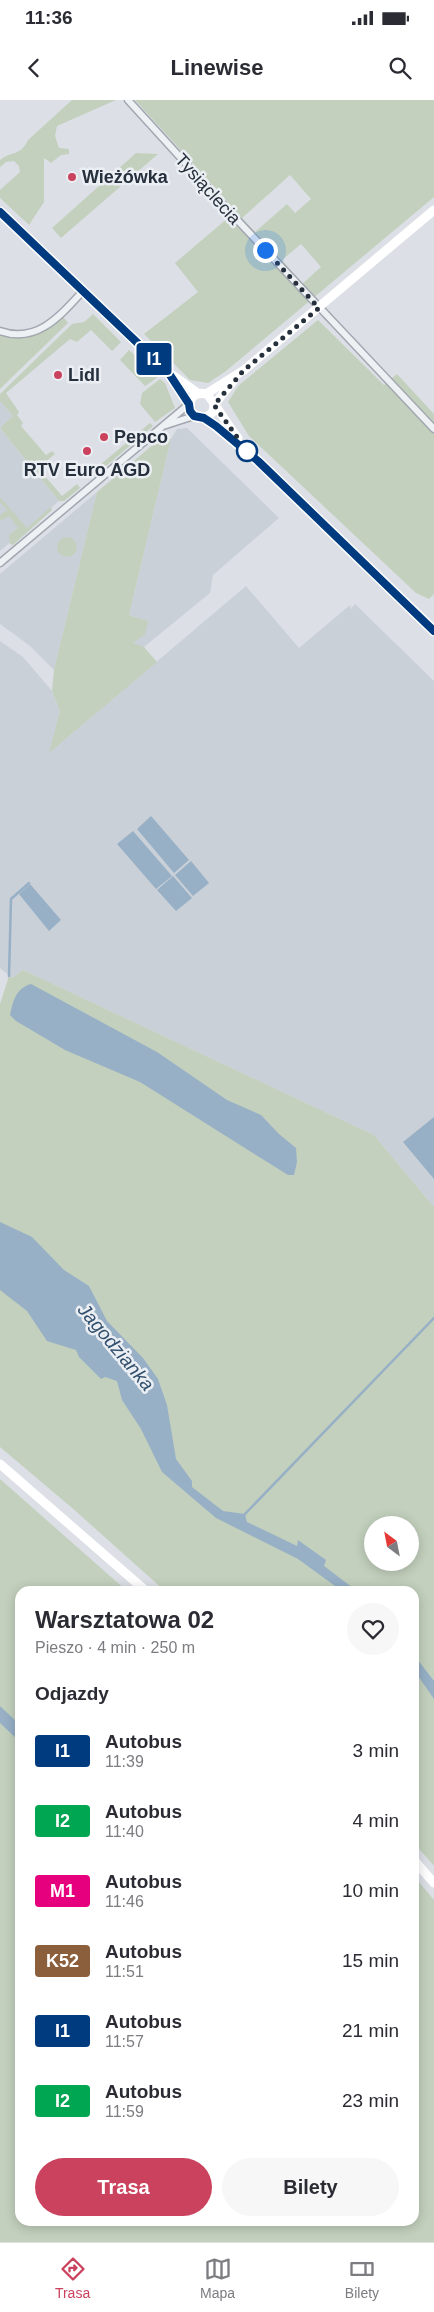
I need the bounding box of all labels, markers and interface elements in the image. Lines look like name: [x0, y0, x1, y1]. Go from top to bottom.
text: 11:36: [25, 7, 73, 28]
icon: back: [20, 54, 48, 82]
icon: search: [386, 54, 414, 82]
text: Linewise: [171, 55, 263, 80]
street label: Tysiąclecia: [171, 150, 246, 229]
place label: Wieżówka: [82, 167, 169, 187]
marker: Wieżówka: [66, 171, 78, 183]
your location: [253, 238, 278, 263]
line badge: I1: [132, 343, 176, 375]
text: I1: [146, 349, 162, 369]
place label: Lidl: [68, 365, 100, 385]
marker: Lidl: [52, 369, 64, 381]
place label: Pepco: [114, 427, 168, 447]
marker: Pepco: [98, 431, 110, 443]
unlabelled marker: [236, 440, 258, 462]
marker: RTV Euro AGD: [81, 445, 93, 457]
place label: RTV Euro AGD: [24, 460, 150, 480]
water label: Jagodzianka: [73, 1299, 158, 1395]
north arrow: [364, 1516, 419, 1571]
map controls: [364, 1516, 419, 1571]
button: heart: [347, 1603, 399, 1655]
text: Warsztatowa 02: [35, 1606, 214, 1633]
text: Pieszo · 4 min · 250 m: [35, 1639, 195, 1656]
text: Odjazdy: [35, 1683, 109, 1704]
text: Autobus: [105, 1731, 182, 1752]
text: 3 min: [353, 1740, 399, 1761]
text: I1: [55, 1741, 70, 1761]
text: 11:39: [105, 1753, 144, 1770]
text: Autobus: [105, 1801, 182, 1822]
text: 4 min: [353, 1810, 399, 1831]
text: I2: [55, 1811, 70, 1831]
text: 11:40: [105, 1823, 144, 1840]
text: Autobus: [105, 1871, 182, 1892]
text: 10 min: [342, 1880, 399, 1901]
text: M1: [50, 1881, 75, 1901]
text: 11:46: [105, 1893, 144, 1910]
text: Autobus: [105, 1941, 182, 1962]
text: 15 min: [342, 1950, 399, 1971]
text: K52: [46, 1951, 79, 1971]
text: 11:51: [105, 1963, 144, 1980]
text: Autobus: [105, 2011, 182, 2032]
text: 21 min: [342, 2020, 399, 2041]
text: I1: [55, 2021, 70, 2041]
text: 11:57: [105, 2033, 144, 2050]
text: Autobus: [105, 2081, 182, 2102]
text: 23 min: [342, 2090, 399, 2111]
text: I2: [55, 2091, 70, 2111]
text: 11:59: [105, 2103, 144, 2120]
button: Trasa: [35, 2158, 212, 2216]
button: Bilety: [222, 2158, 399, 2216]
tab: Trasa: [55, 2255, 90, 2301]
tab: Mapa: [200, 2255, 235, 2301]
tab: Bilety: [345, 2255, 379, 2301]

